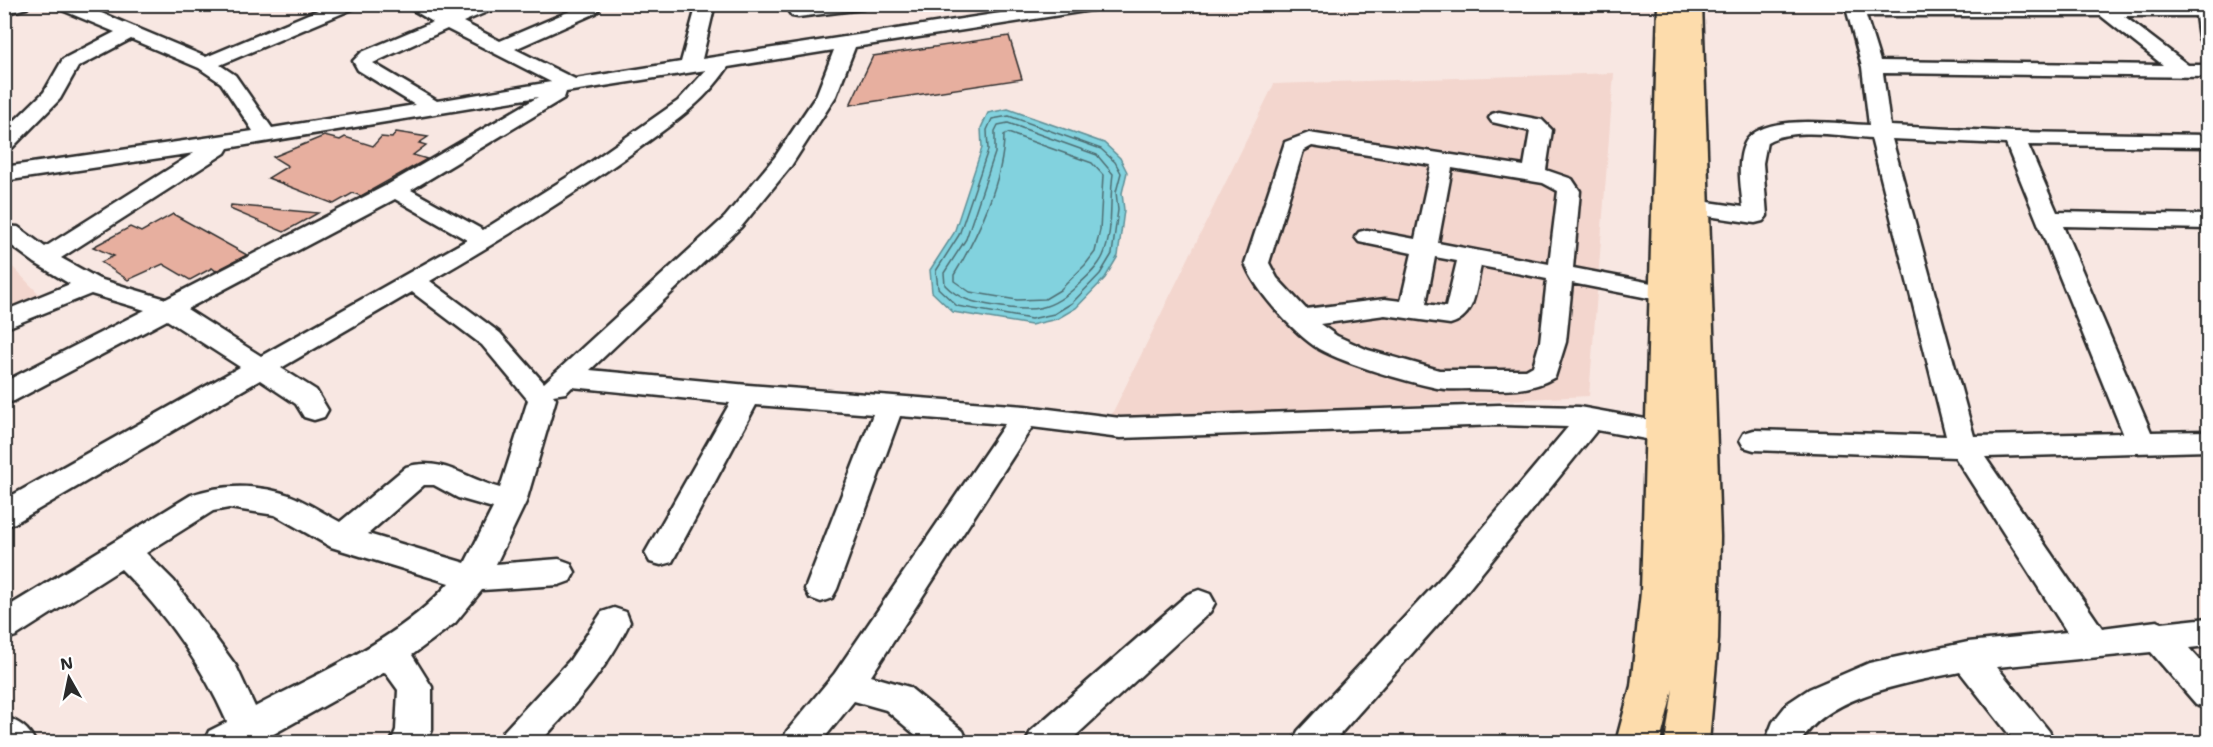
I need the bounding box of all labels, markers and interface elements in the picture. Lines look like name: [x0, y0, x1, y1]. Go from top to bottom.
north arrow: [39, 648, 99, 708]
text: N: [59, 652, 75, 675]

